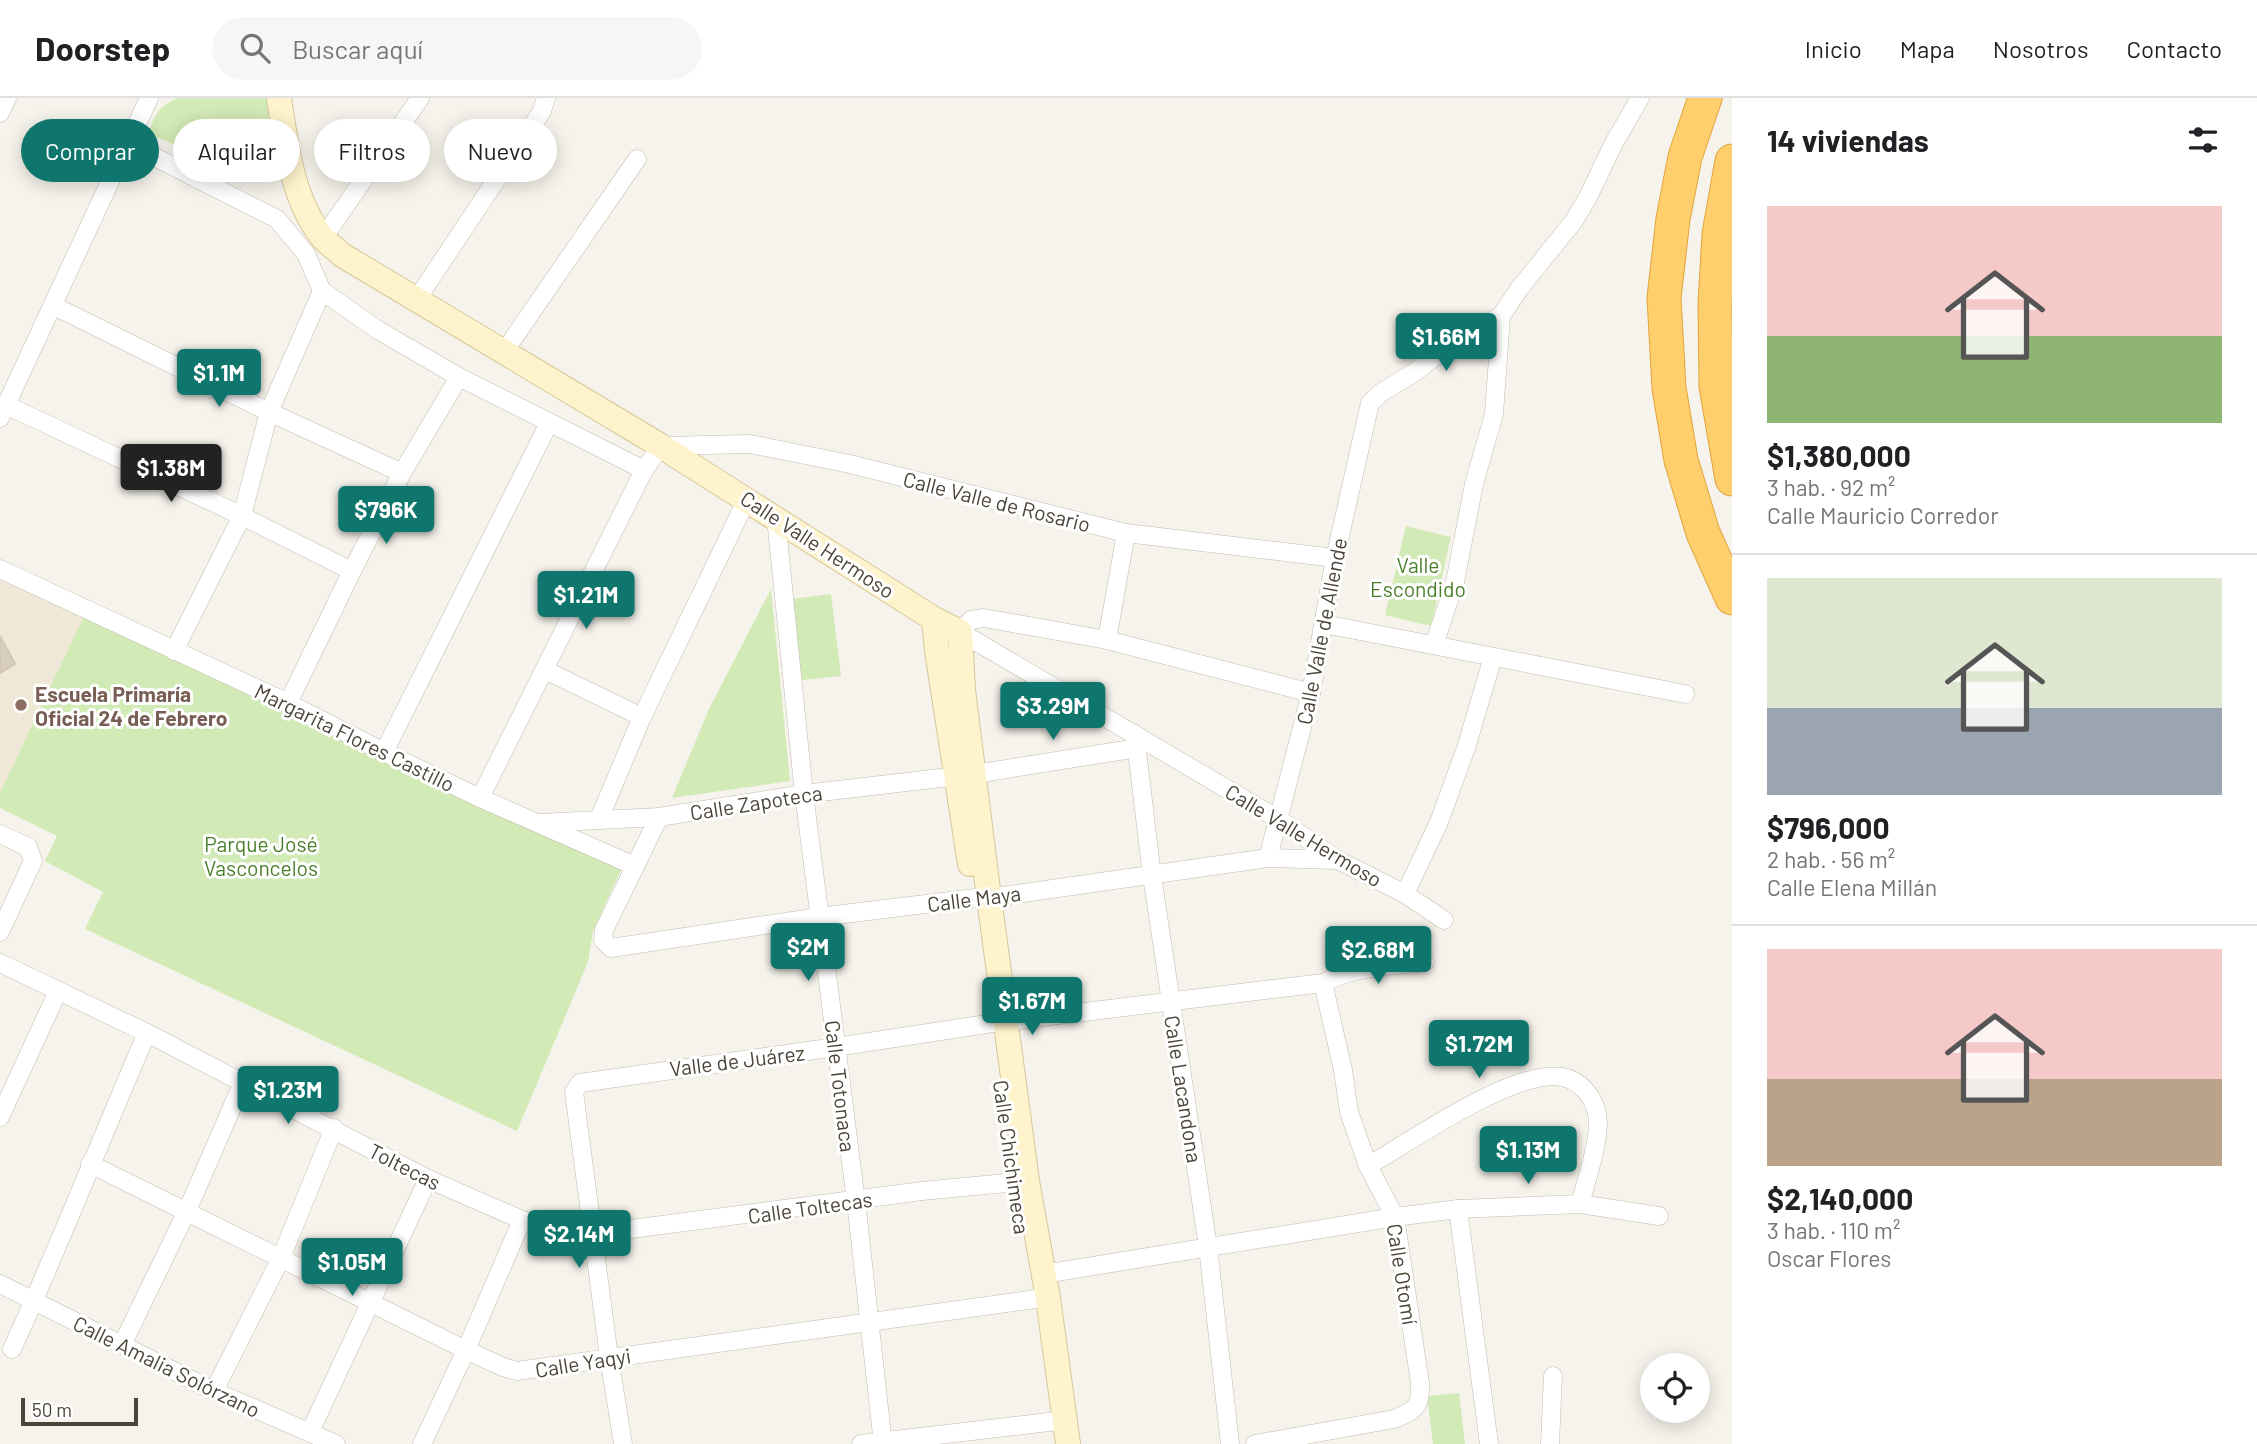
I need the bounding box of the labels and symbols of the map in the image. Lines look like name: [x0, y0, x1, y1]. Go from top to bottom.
pin: $1.66M: [1389, 314, 1503, 373]
pin: $1.1M: [170, 350, 268, 409]
pin: $1.38M: [114, 444, 228, 504]
street label: Calle Valle de Rosario: [901, 466, 1093, 536]
street label: Calle Valle Hermoso: [736, 485, 900, 603]
pin: $796K: [337, 486, 435, 546]
street label: Calle Valle de Allende: [1291, 535, 1351, 727]
park label: Valle Escondido: [1370, 552, 1466, 601]
pin: $1.21M: [529, 572, 643, 631]
street label: Margarita Flores Castillo: [251, 678, 459, 796]
place label: Escuela Primaría Oficial 24 de Febrero: [35, 681, 227, 730]
pin: $3.29M: [996, 682, 1110, 742]
marker: Escuela Primaría Oficial 24 de Febrero: [13, 697, 29, 713]
street label: Calle Valle Hermoso: [1221, 778, 1387, 892]
street label: Calle Zapoteca: [688, 779, 824, 825]
park label: Parque José Vasconcelos: [204, 831, 318, 880]
street label: Calle Maya: [926, 880, 1022, 916]
pin: $2M: [774, 924, 842, 983]
pin: $2.68M: [1321, 926, 1435, 986]
pin: $1.67M: [975, 978, 1089, 1037]
street label: Calle Lacandona: [1160, 1014, 1208, 1164]
street label: Calle Totonaca: [821, 1019, 861, 1153]
pin: $1.72M: [1422, 1020, 1536, 1080]
street label: Valle de Juárez: [668, 1039, 806, 1081]
pin: $1.23M: [231, 1066, 345, 1126]
street label: Calle Chichimeca: [989, 1078, 1035, 1236]
pin: $1.13M: [1471, 1126, 1585, 1186]
street label: Toltecas: [365, 1137, 445, 1195]
street label: Calle Toltecas: [746, 1186, 874, 1228]
pin: $2.14M: [522, 1210, 636, 1270]
street label: Calle Otomí: [1383, 1222, 1423, 1327]
pin: $1.05M: [295, 1238, 409, 1298]
street label: Calle Amalia Solórzano: [70, 1310, 264, 1422]
street label: Calle Yaqyi: [533, 1342, 633, 1382]
scale bar: [21, 1395, 138, 1427]

